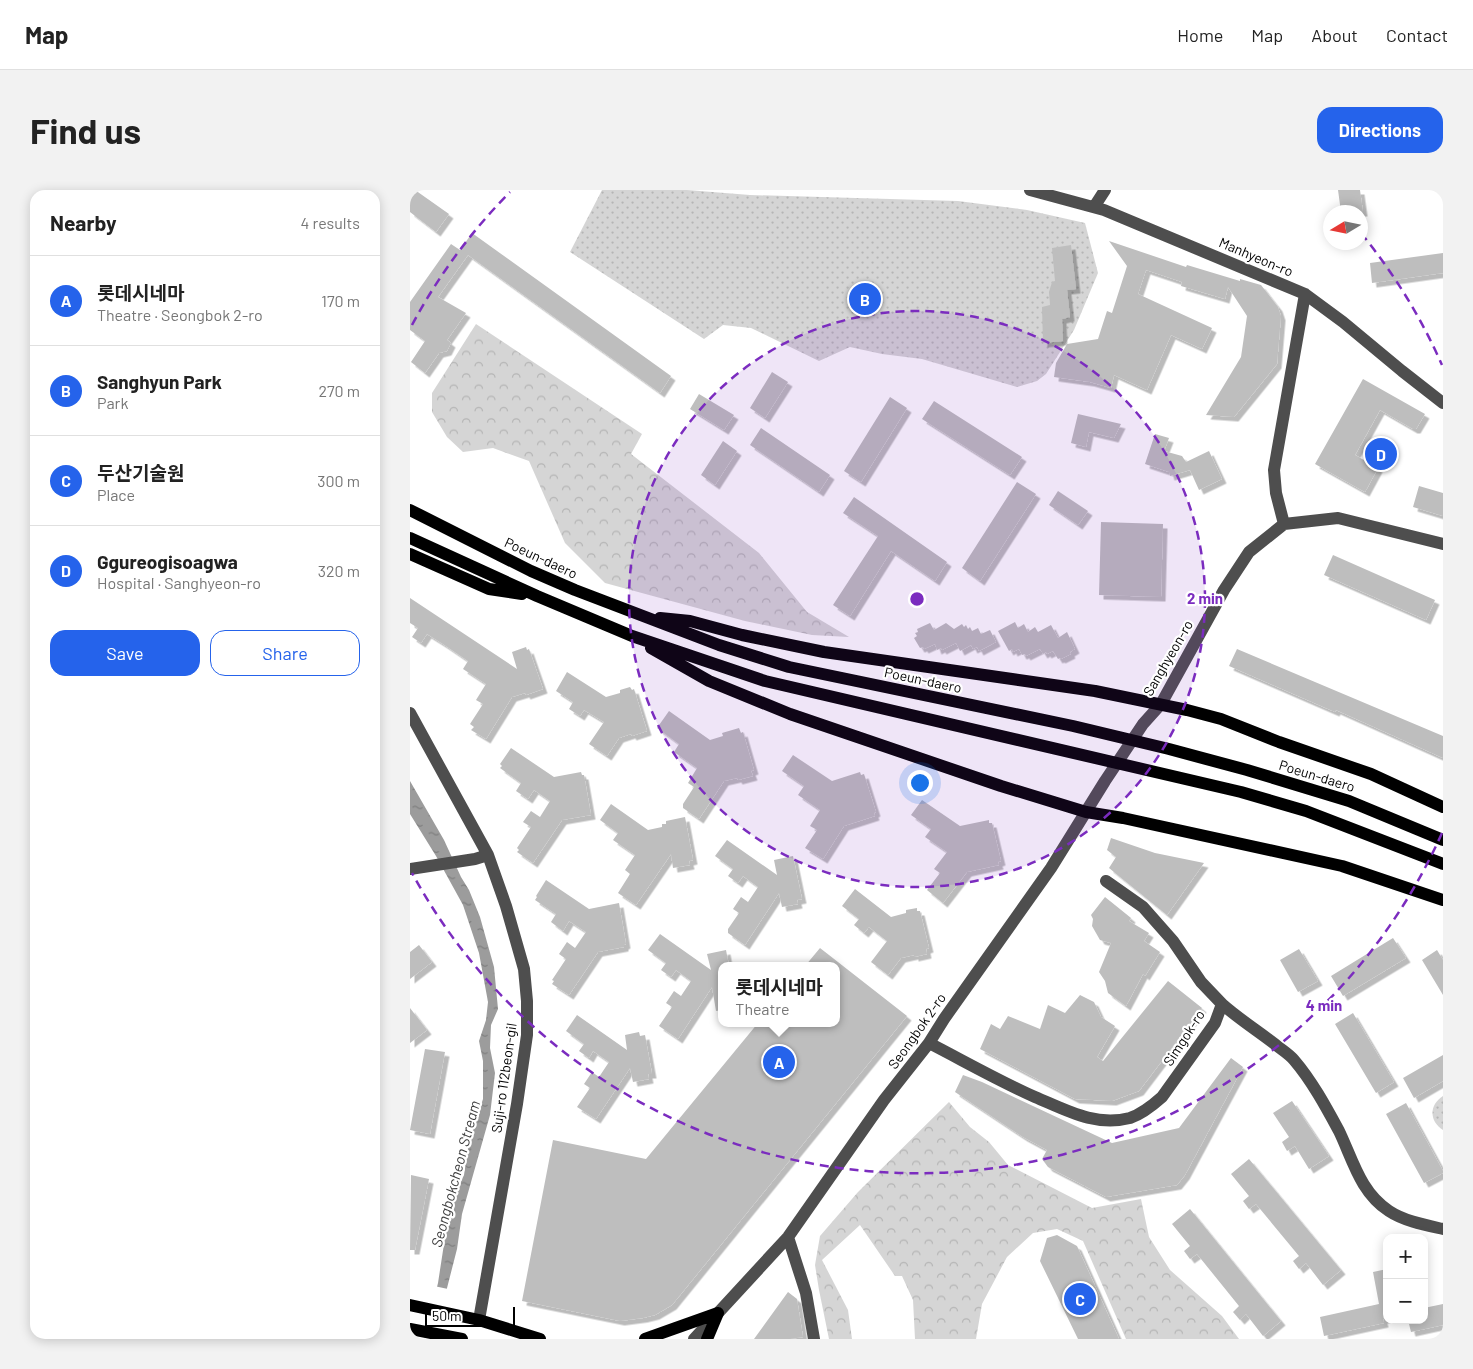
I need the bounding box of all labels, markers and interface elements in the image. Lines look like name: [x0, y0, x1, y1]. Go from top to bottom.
text: Map: [25, 20, 68, 49]
text: Home: [1177, 24, 1223, 46]
text: Map: [1251, 24, 1283, 46]
text: About: [1311, 24, 1358, 46]
text: Contact: [1386, 24, 1448, 46]
button: Directions: [1317, 107, 1443, 153]
text: Find us: [30, 109, 141, 151]
north arrow: [1323, 205, 1368, 250]
text: Nearby: [50, 210, 116, 235]
text: 4 results: [300, 213, 360, 232]
street label: Manhyeon-ro: [1216, 233, 1296, 280]
pin: B: [849, 280, 881, 318]
text: 롯데시네마: [97, 281, 184, 304]
text: A: [61, 291, 71, 310]
text: 170 m: [321, 291, 360, 310]
text: Theatre · Seongbok 2-ro: [97, 305, 263, 324]
text: Sanghyun Park: [97, 370, 222, 393]
text: B: [61, 381, 71, 400]
text: 270 m: [318, 381, 360, 400]
text: Park: [97, 393, 128, 412]
pin: D: [1365, 435, 1397, 473]
text: 두산기술원: [97, 461, 184, 484]
text: C: [61, 471, 71, 490]
text: 300 m: [317, 471, 360, 490]
text: Place: [97, 485, 135, 504]
street label: Poeun-daero: [502, 533, 580, 582]
text: Ggureogisoagwa: [97, 550, 238, 573]
text: D: [61, 561, 71, 580]
text: 320 m: [318, 561, 360, 580]
text: Hospital · Sanghyeon-ro: [97, 573, 261, 592]
text: 2 min: [1187, 589, 1223, 607]
centre of rings: [908, 590, 926, 608]
street label: Sanghyeon-ro: [1139, 617, 1196, 699]
button: Save: [50, 630, 200, 676]
button: Share: [210, 630, 360, 676]
street label: Poeun-daero: [883, 663, 963, 696]
street label: Poeun-daero: [1277, 756, 1357, 795]
your location: [907, 770, 933, 796]
popup: [718, 962, 840, 1027]
text: 롯데시네마: [735, 975, 823, 998]
street label: Seongbok 2-ro: [884, 989, 949, 1072]
text: 4 min: [1306, 996, 1342, 1014]
text: Theatre: [735, 999, 790, 1018]
street label: Simgok-ro: [1159, 1007, 1208, 1069]
street label: Suji-ro 112beon-gil: [487, 1022, 520, 1134]
pin: A: [763, 1043, 795, 1081]
water label: Seongbokcheon Stream: [427, 1098, 483, 1249]
map controls: [1383, 1234, 1428, 1324]
button: +: [1383, 1234, 1428, 1279]
button: −: [1383, 1279, 1428, 1324]
pin: C: [1064, 1280, 1096, 1318]
scale bar: [425, 1304, 515, 1327]
text: 50 m: [432, 1307, 461, 1324]

